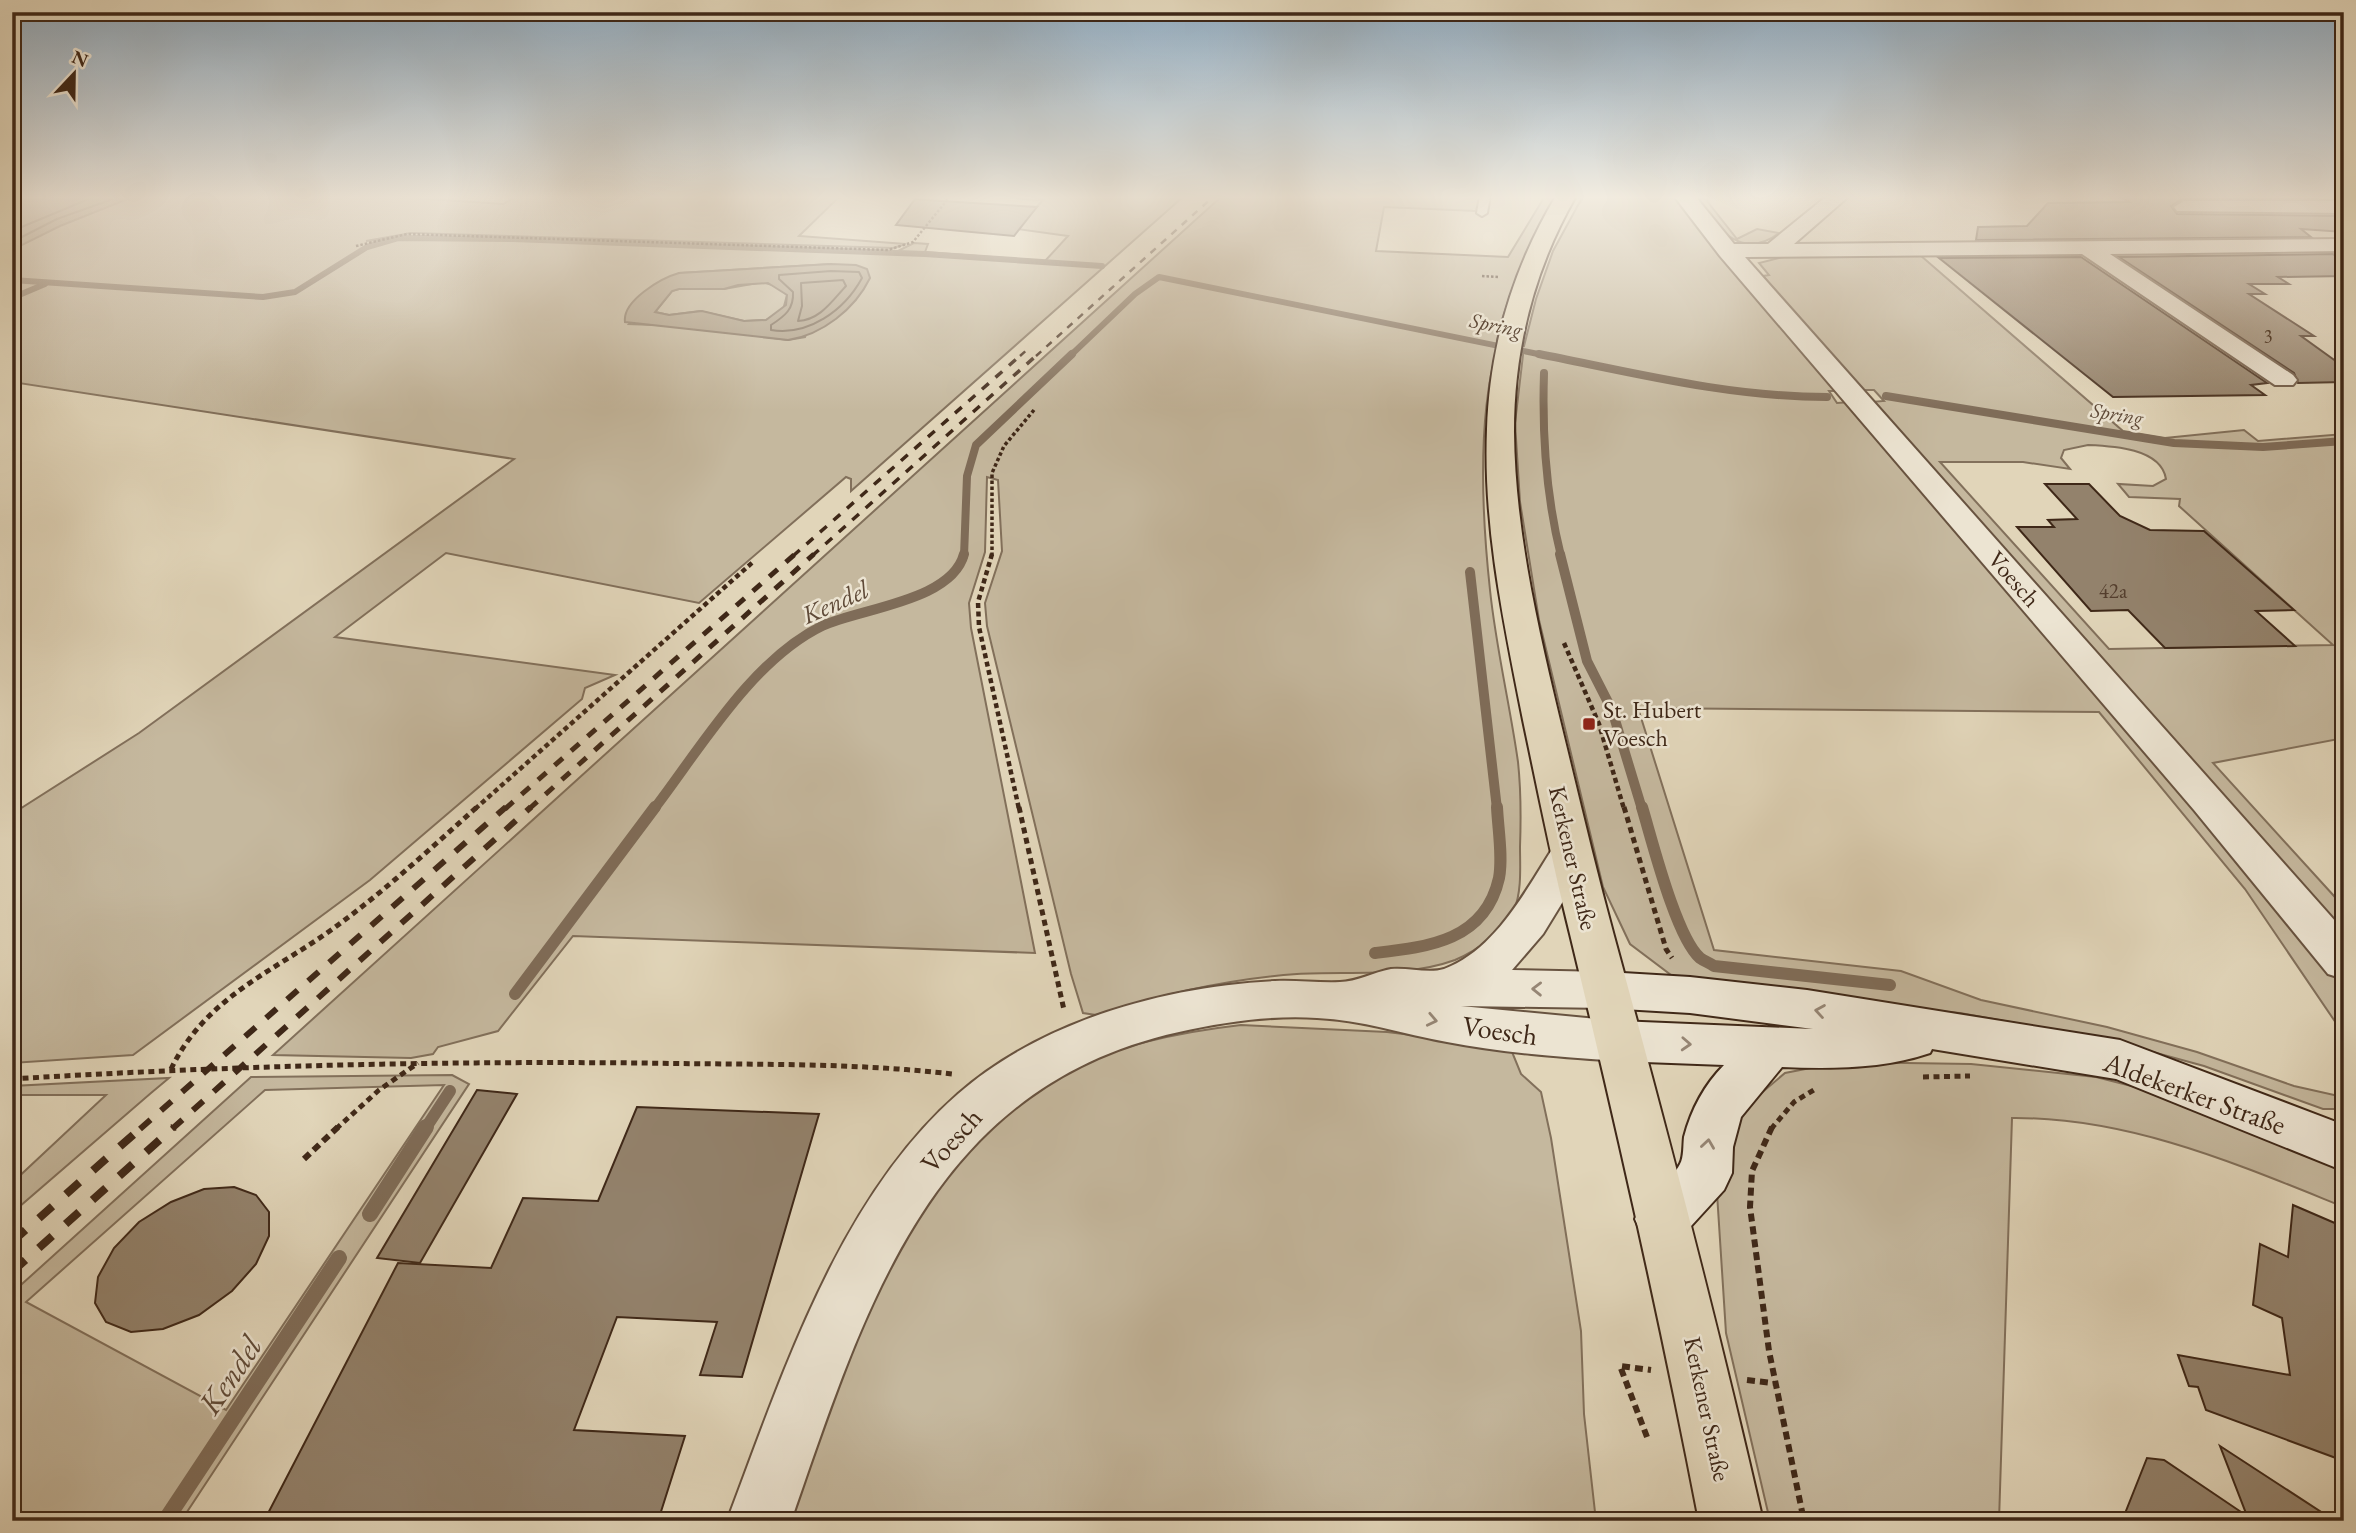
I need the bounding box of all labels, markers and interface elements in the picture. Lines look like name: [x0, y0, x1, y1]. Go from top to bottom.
north arrow: [38, 38, 108, 108]
text: N: [68, 44, 93, 73]
water label: Spring: [1467, 306, 1526, 343]
house number: 3: [2264, 325, 2272, 348]
water label: Spring: [2088, 396, 2146, 431]
street label: Voesch: [1981, 544, 2047, 613]
water label: Kendel: [795, 572, 874, 632]
house number: 42a: [2099, 577, 2128, 604]
place label: St. Hubert Voesch: [1603, 694, 1702, 753]
marker: St. Hubert Voesch: [1581, 716, 1597, 732]
street label: Kerkener Straße: [1542, 783, 1605, 933]
one-way arrow: [1532, 981, 1542, 997]
one-way arrow: [1814, 1004, 1826, 1019]
street label: Voesch: [1460, 1007, 1540, 1053]
one-way arrow: [1426, 1011, 1438, 1026]
one-way arrow: [1681, 1036, 1692, 1051]
street label: Aldekerker Straße: [2098, 1043, 2291, 1143]
street label: Voesch: [912, 1100, 990, 1180]
one-way arrow: [1701, 1139, 1716, 1150]
water label: Kendel: [188, 1327, 272, 1423]
street label: Kerkener Straße: [1677, 1334, 1738, 1484]

